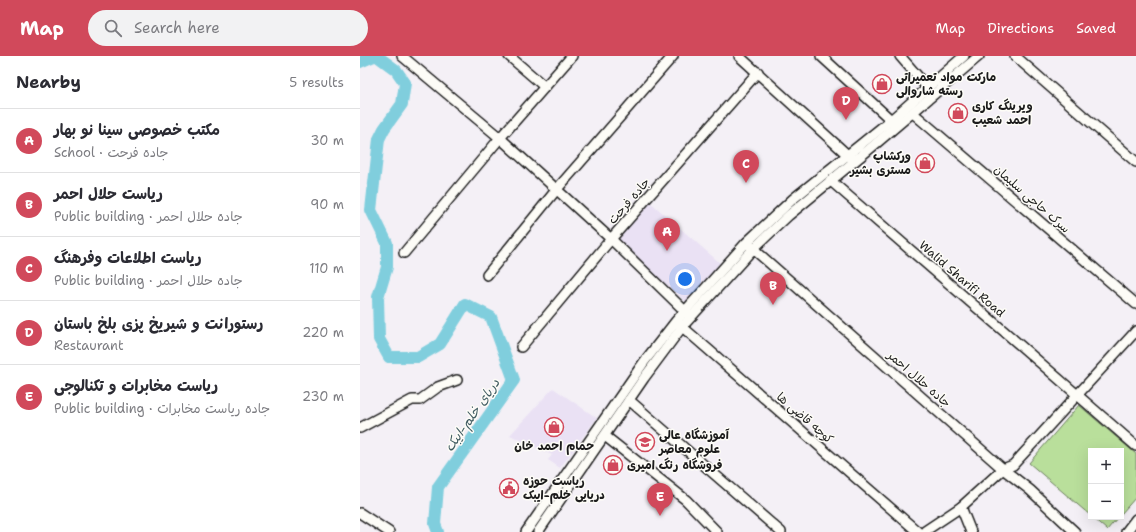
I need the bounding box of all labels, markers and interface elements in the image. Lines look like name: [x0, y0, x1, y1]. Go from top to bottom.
search box: [88, 10, 368, 46]
text: Map: [20, 16, 64, 41]
icon: search: [102, 17, 124, 39]
text: Search here: [134, 18, 220, 38]
text: Map: [936, 19, 966, 37]
text: Directions: [988, 19, 1054, 37]
text: Saved: [1076, 19, 1116, 37]
place label: مارکت مواد تعمیراتی رسته شاروالی: [896, 69, 996, 99]
text: Nearby: [16, 71, 81, 93]
shop icon: مارکت مواد تعمیراتی رسته شاروالی: [871, 73, 893, 95]
text: 5 results: [289, 74, 344, 91]
pin: D: [833, 87, 859, 120]
place label: ویرینگ کاری احمد شعیب: [972, 98, 1033, 128]
shop icon: ویرینگ کاری احمد شعیب: [947, 102, 969, 124]
text: مکتب خصوصی سینا نو بهار: [54, 120, 220, 140]
text: A: [24, 132, 34, 149]
text: 30 m: [310, 132, 344, 149]
text: School · جاده فرحت: [54, 144, 168, 161]
place label: ورکشاپ مستری بشیر: [849, 148, 911, 178]
pin: C: [733, 150, 759, 183]
shop icon: ورکشاپ مستری بشیر: [914, 152, 936, 174]
street label: سرک حاجی سلیمان: [991, 161, 1073, 237]
street label: جاده فرحت: [605, 175, 653, 227]
text: ریاست حلال احمر: [54, 184, 163, 204]
text: B: [25, 196, 33, 213]
text: 90 m: [310, 196, 344, 213]
text: Public building · جاده حلال احمر: [54, 208, 243, 225]
pin: A: [654, 218, 680, 251]
street label: Walid Sharifi Road: [916, 237, 1009, 321]
text: ریاست اطلاعات وفرهنگ: [54, 248, 202, 268]
text: C: [25, 260, 33, 277]
text: 110 m: [309, 260, 344, 277]
your location: [675, 269, 695, 289]
text: Public building · جاده حلال احمر: [54, 272, 243, 289]
pin: B: [760, 272, 786, 305]
text: رستورانت و شیریخ پزی بلخ باستان: [54, 314, 263, 334]
text: D: [24, 324, 34, 341]
text: 220 m: [302, 324, 344, 341]
text: Restaurant: [54, 337, 124, 354]
street label: جاده حلال احمر: [883, 346, 954, 411]
water label: دریای خلم-ایبک: [441, 375, 505, 456]
text: ریاست مخابرات و تکنالوجی: [54, 376, 218, 396]
text: E: [25, 388, 33, 405]
text: 230 m: [302, 388, 344, 405]
street label: کوچه قاضی ها: [773, 389, 837, 447]
text: Public building · جاده ریاست مخابرات: [54, 400, 270, 417]
shop icon: حمام احمد خان: [543, 416, 565, 438]
place label: آموزشگاه عالی علوم معاصر: [658, 427, 730, 458]
school or university icon: آموزشگاه عالی علوم معاصر: [634, 431, 656, 453]
place label: حمام احمد خان: [514, 438, 594, 455]
map controls: [1088, 448, 1124, 520]
button: +: [1088, 448, 1124, 484]
shop icon: فروشگاه رنگ امیری: [602, 454, 624, 476]
place label: فروشگاه رنگ امیری: [627, 457, 722, 473]
place label: ریاست حوزه دریایی خلم-ایبک: [523, 473, 605, 504]
public building icon: ریاست حوزه دریایی خلم-ایبک: [498, 477, 520, 499]
pin: E: [647, 483, 673, 516]
button: −: [1088, 484, 1124, 520]

